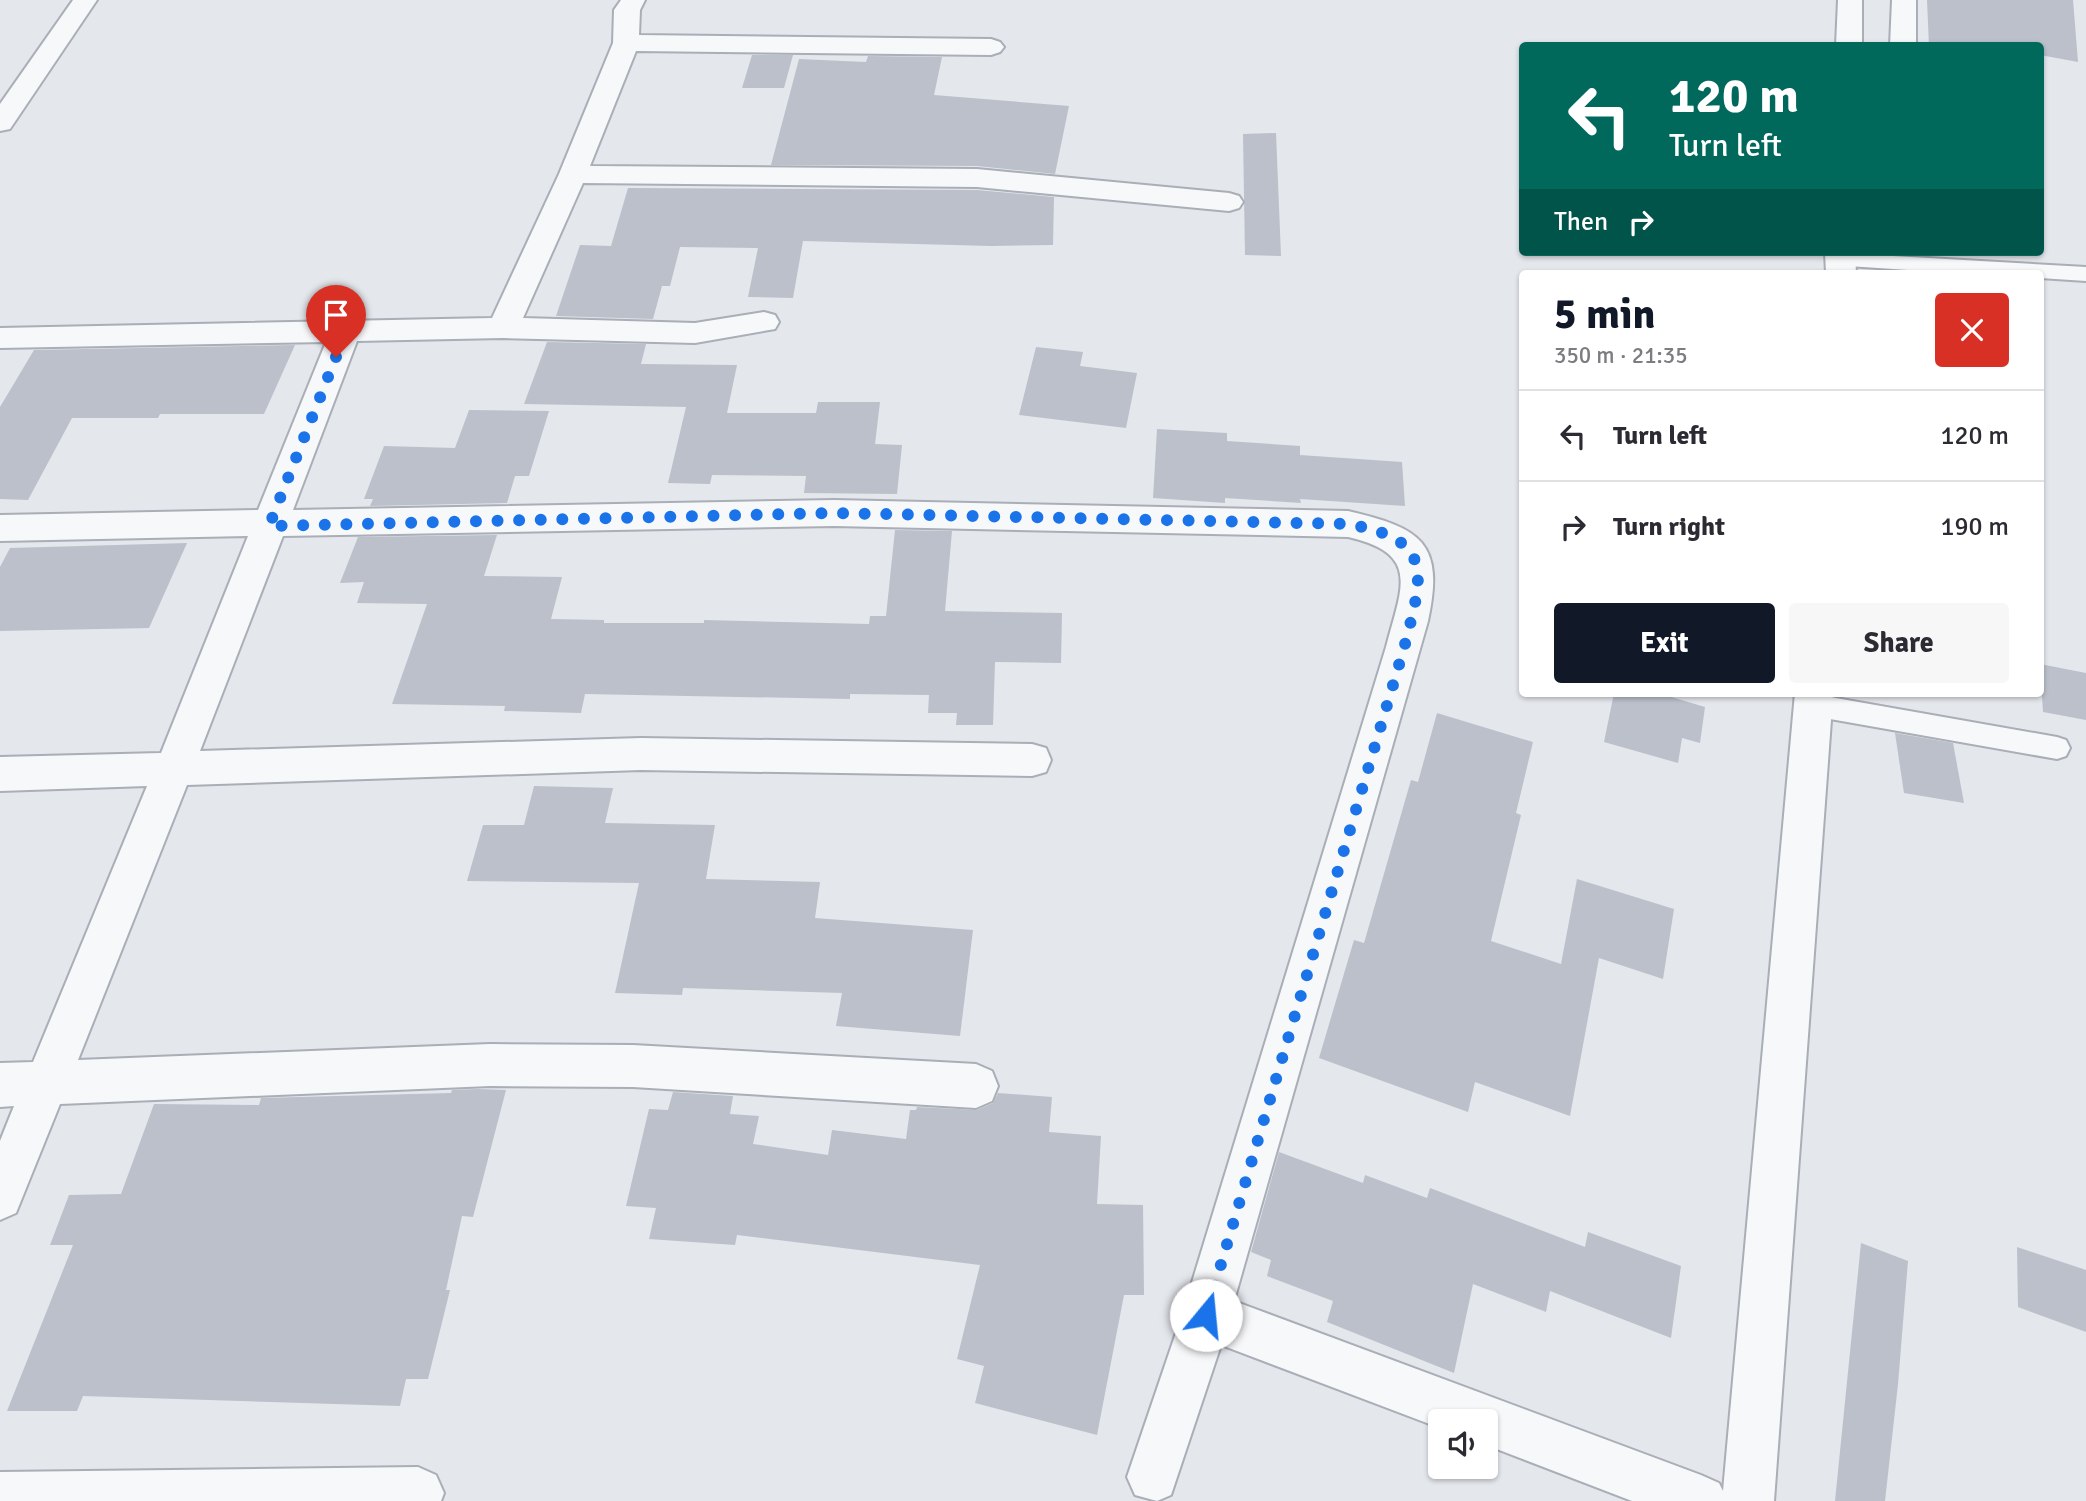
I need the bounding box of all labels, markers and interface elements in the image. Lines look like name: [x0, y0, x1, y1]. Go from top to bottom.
text: 120 m: [1669, 66, 1799, 126]
icon: left: [1554, 70, 1645, 161]
text: Turn left: [1669, 126, 1782, 165]
icon: right: [1622, 203, 1660, 241]
text: Then: [1554, 206, 1608, 238]
pin: [306, 285, 366, 357]
text: 5 min: [1554, 289, 1655, 340]
button: close: [1935, 293, 2009, 367]
icon: arrive: [317, 296, 355, 334]
text: 350 m · 21:35: [1554, 341, 1688, 370]
icon: left: [1554, 417, 1592, 455]
text: Turn left: [1613, 420, 1707, 452]
text: 120 m: [1940, 420, 2009, 452]
icon: right: [1554, 508, 1592, 546]
text: Turn right: [1613, 511, 1725, 543]
text: 190 m: [1940, 511, 2009, 543]
button: Exit: [1554, 603, 1775, 683]
button: Share: [1789, 603, 2009, 683]
position arrow: [1169, 1278, 1243, 1352]
map controls: [1428, 1409, 1498, 1479]
button: sound: [1428, 1409, 1498, 1479]

